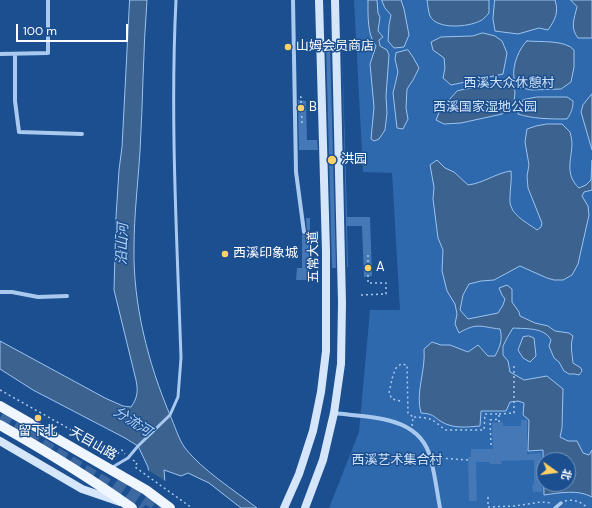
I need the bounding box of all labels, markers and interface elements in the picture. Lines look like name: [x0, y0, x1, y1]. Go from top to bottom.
scale bar: [18, 16, 130, 42]
text: 100 m: [23, 23, 57, 39]
place label: 山姆会员商店: [296, 39, 374, 55]
marker: 山姆会员商店: [283, 42, 293, 52]
park label: 西溪大众休憩村: [464, 76, 554, 92]
place label: B: [309, 100, 317, 116]
park label: 西溪国家湿地公园: [433, 100, 537, 116]
marker: B: [296, 103, 306, 113]
place label: 洪园: [341, 152, 367, 168]
marker: 洪园: [326, 154, 338, 166]
water label: 沿山河: [114, 223, 132, 265]
street label: 五常大道: [306, 231, 322, 283]
place label: 西溪印象城: [233, 246, 298, 262]
marker: 西溪印象城: [220, 249, 230, 259]
place label: A: [376, 260, 385, 276]
marker: A: [363, 263, 373, 273]
water label: 分流河: [110, 404, 154, 440]
marker: 留下北: [33, 413, 43, 423]
place label: 留下北: [19, 424, 57, 440]
street label: 天目山路: [67, 424, 119, 464]
north arrow: [536, 452, 576, 492]
park label: 西溪艺术集合村: [352, 453, 442, 469]
text: 北: [559, 468, 575, 482]

